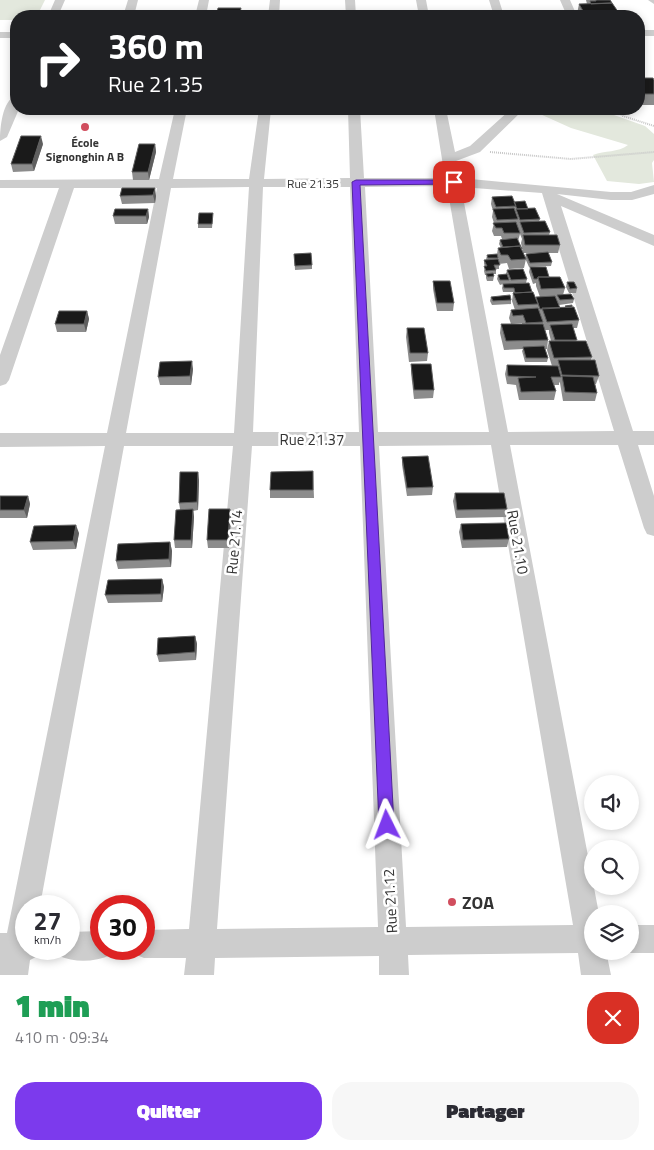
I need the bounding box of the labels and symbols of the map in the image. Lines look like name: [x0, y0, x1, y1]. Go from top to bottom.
marker: École Signonghin A B: [79, 121, 91, 133]
place label: École Signonghin A B: [46, 133, 124, 166]
pin: [433, 161, 475, 203]
street label: Rue 21.35: [287, 174, 339, 193]
street label: Rue 21.37: [280, 428, 344, 451]
street label: Rue 21.10: [501, 508, 535, 576]
street label: Rue 21.14: [220, 509, 248, 575]
position arrow: [360, 798, 412, 850]
street label: Rue 21.12: [377, 868, 403, 934]
place label: ZOA: [462, 889, 494, 916]
speed limit sign: 30: [90, 895, 155, 960]
marker: ZOA: [446, 896, 458, 908]

